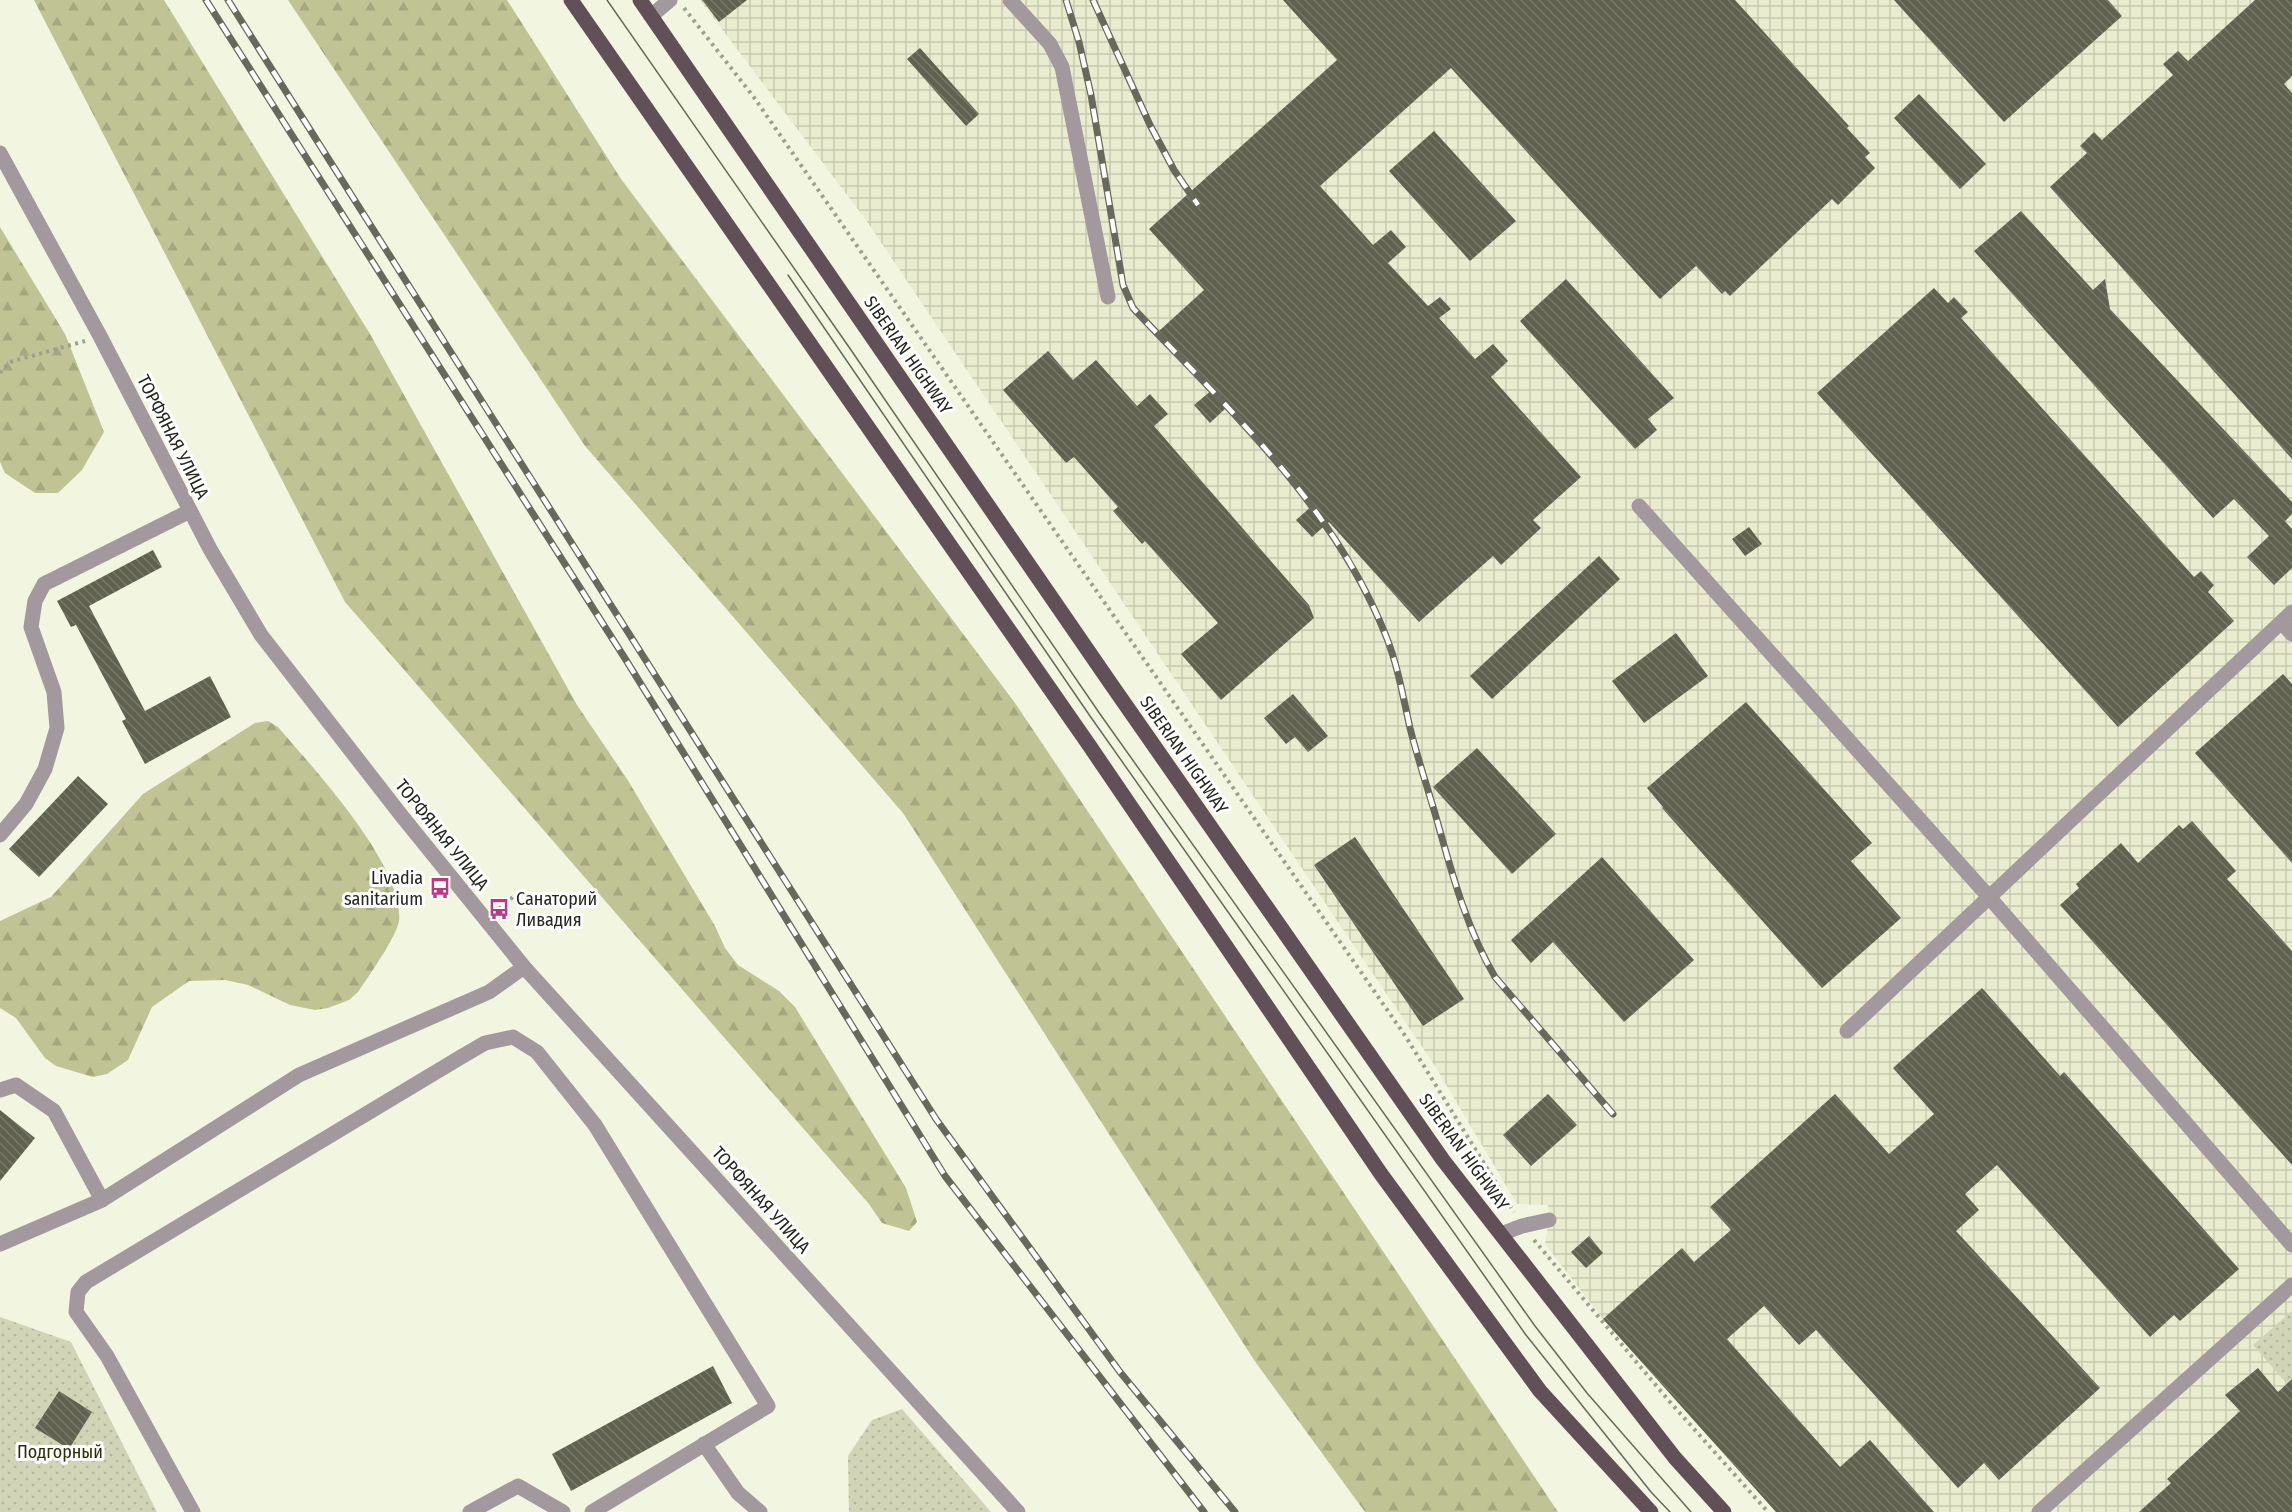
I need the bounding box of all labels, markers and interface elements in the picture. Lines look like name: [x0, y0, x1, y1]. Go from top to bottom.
street label: SIBERIAN HIGHWAY: [859, 292, 957, 418]
street label: ТОРФЯНАЯ УЛИЦА: [132, 371, 214, 503]
street label: SIBERIAN HIGHWAY: [1135, 692, 1233, 818]
street label: ТОРФЯНАЯ УЛИЦА: [391, 775, 494, 895]
place label: Livadia sanitarium: [344, 867, 423, 910]
bus stop icon: Livadia sanitarium: [428, 876, 452, 900]
place label: Санаторий Ливадия: [516, 888, 597, 931]
bus stop icon: Санаторий Ливадия: [487, 897, 511, 921]
street label: SIBERIAN HIGHWAY: [1414, 1089, 1514, 1215]
street label: ТОРФЯНАЯ УЛИЦА: [707, 1142, 815, 1258]
park label: Подгорный: [17, 1441, 103, 1463]

